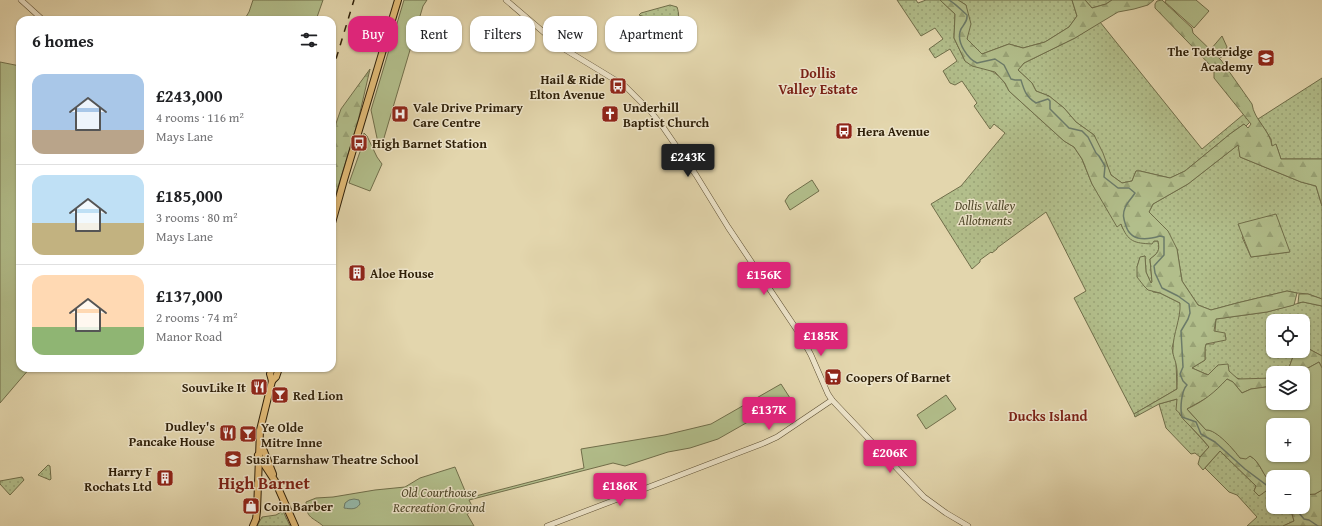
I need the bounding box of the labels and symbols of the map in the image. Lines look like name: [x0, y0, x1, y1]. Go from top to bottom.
place label: The Totteridge Academy: [1167, 42, 1253, 76]
school or university icon: The Totteridge Academy: [1256, 48, 1276, 68]
district label: Dollis Valley Estate: [778, 63, 858, 99]
place label: Hail & Ride Elton Avenue: [530, 70, 605, 104]
bus stop icon: Hail & Ride Elton Avenue: [608, 76, 628, 96]
place label: Vale Drive Primary Care Centre: [413, 98, 523, 132]
place label: Underhill Baptist Church: [623, 98, 709, 132]
hospital icon: Vale Drive Primary Care Centre: [390, 104, 410, 124]
church icon: Underhill Baptist Church: [600, 104, 620, 124]
bus stop icon: Hera Avenue: [834, 121, 854, 141]
place label: Hera Avenue: [857, 122, 930, 141]
bus stop icon: High Barnet Station: [349, 133, 369, 153]
place label: High Barnet Station: [372, 134, 487, 153]
pin: £243K: [660, 144, 716, 178]
park label: Dollis Valley Allotments: [954, 196, 1015, 230]
pin: £156K: [736, 262, 792, 296]
building icon: Aloe House: [347, 263, 367, 283]
place label: Aloe House: [370, 264, 434, 283]
pin: £185K: [793, 323, 849, 357]
supermarket icon: Coopers Of Barnet: [823, 367, 843, 387]
place label: Coopers Of Barnet: [846, 368, 951, 387]
restaurant icon: SouvLike It: [249, 377, 269, 397]
place label: SouvLike It: [182, 378, 246, 397]
bar icon: Red Lion: [270, 385, 290, 405]
place label: Red Lion: [293, 386, 343, 405]
pin: £137K: [741, 397, 797, 431]
district label: Ducks Island: [1008, 406, 1088, 426]
place label: Dudley's Pancake House: [129, 417, 215, 451]
place label: Ye Olde Mitre Inne: [261, 418, 322, 452]
restaurant icon: Dudley's Pancake House: [218, 423, 238, 443]
bar icon: Ye Olde Mitre Inne: [238, 424, 258, 444]
pin: £206K: [862, 440, 918, 474]
school or university icon: Susi Earnshaw Theatre School: [223, 449, 243, 469]
place label: Susi Earnshaw Theatre School: [246, 450, 419, 469]
place label: Harry F Rochats Ltd: [84, 462, 153, 496]
building icon: Harry F Rochats Ltd: [155, 468, 175, 488]
district label: High Barnet: [218, 470, 310, 495]
pin: £186K: [592, 473, 648, 507]
park label: Old Courthouse Recreation Ground: [392, 483, 485, 517]
shop icon: Coin Barber: [241, 496, 261, 516]
place label: Coin Barber: [264, 497, 333, 516]

